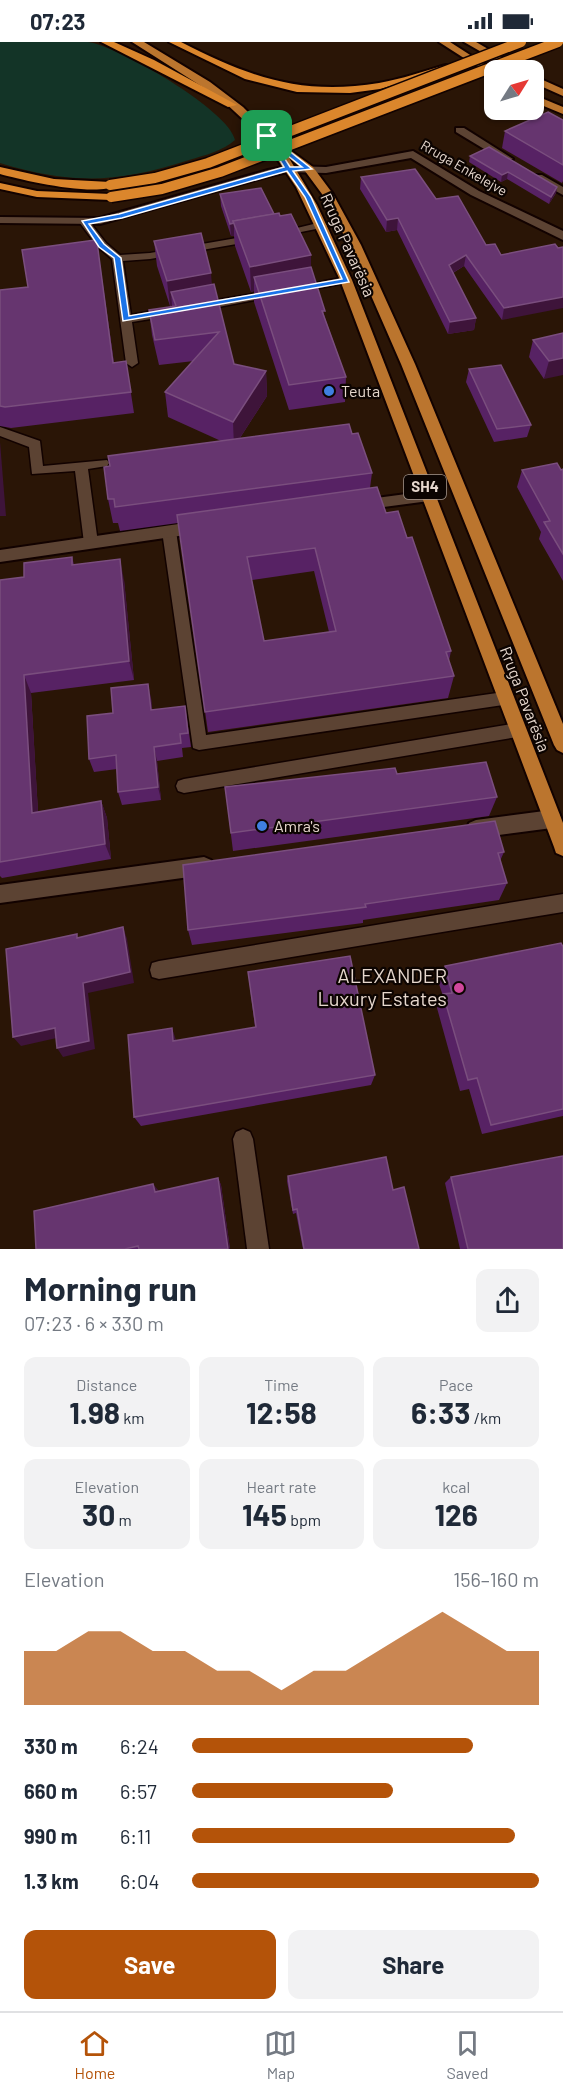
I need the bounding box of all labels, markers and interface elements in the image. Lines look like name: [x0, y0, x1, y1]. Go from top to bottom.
text: 07:23: [30, 8, 85, 34]
north arrow: [484, 60, 544, 120]
map controls: [484, 60, 544, 120]
pin: [241, 110, 292, 161]
icon: arrive: [250, 119, 283, 152]
street label: Rruga Enkelejve: [418, 136, 510, 199]
street label: Rruga Pavarësia: [317, 190, 380, 300]
place label: Teuta: [341, 381, 380, 400]
marker: Teuta: [322, 384, 336, 398]
road number: SH4: [404, 475, 446, 499]
street label: Rruga Pavarësia: [497, 643, 554, 754]
place label: Amra's: [274, 816, 320, 835]
marker: Amra's: [255, 819, 269, 833]
place label: ALEXANDER Luxury Estates: [317, 963, 447, 1010]
marker: ALEXANDER Luxury Estates: [452, 981, 466, 995]
text: Morning run: [24, 1268, 197, 1308]
button: share: [476, 1269, 539, 1332]
text: 07:23 · 6 × 330 m: [24, 1311, 164, 1335]
text: Distance: [76, 1375, 137, 1394]
text: Time: [264, 1375, 299, 1394]
text: Pace: [439, 1375, 473, 1394]
text: 1.98: [69, 1394, 120, 1430]
text: 12:58: [246, 1394, 317, 1430]
text: 6:33: [411, 1394, 470, 1430]
text: km: [120, 1408, 145, 1427]
text: /km: [470, 1408, 501, 1427]
text: Elevation: [75, 1477, 139, 1496]
text: Heart rate: [246, 1477, 317, 1496]
text: kcal: [442, 1477, 470, 1496]
text: 30: [82, 1496, 115, 1532]
text: 145: [242, 1496, 287, 1532]
text: 126: [434, 1496, 478, 1532]
text: m: [115, 1510, 132, 1529]
text: bpm: [287, 1510, 321, 1529]
text: Elevation: [24, 1567, 105, 1591]
text: 156–160 m: [453, 1567, 539, 1591]
text: 330 m: [24, 1734, 78, 1758]
text: 6:24: [120, 1734, 159, 1758]
text: 660 m: [24, 1779, 78, 1803]
text: 6:57: [120, 1779, 157, 1803]
text: 990 m: [24, 1824, 77, 1848]
text: 6:11: [120, 1824, 151, 1848]
text: 1.3 km: [24, 1869, 79, 1893]
text: 6:04: [120, 1869, 159, 1893]
button: Save: [24, 1930, 276, 1999]
button: Share: [288, 1930, 539, 1999]
tab: Home: [75, 2027, 115, 2082]
tab: Map: [264, 2027, 297, 2082]
tab: Saved: [446, 2027, 488, 2082]

